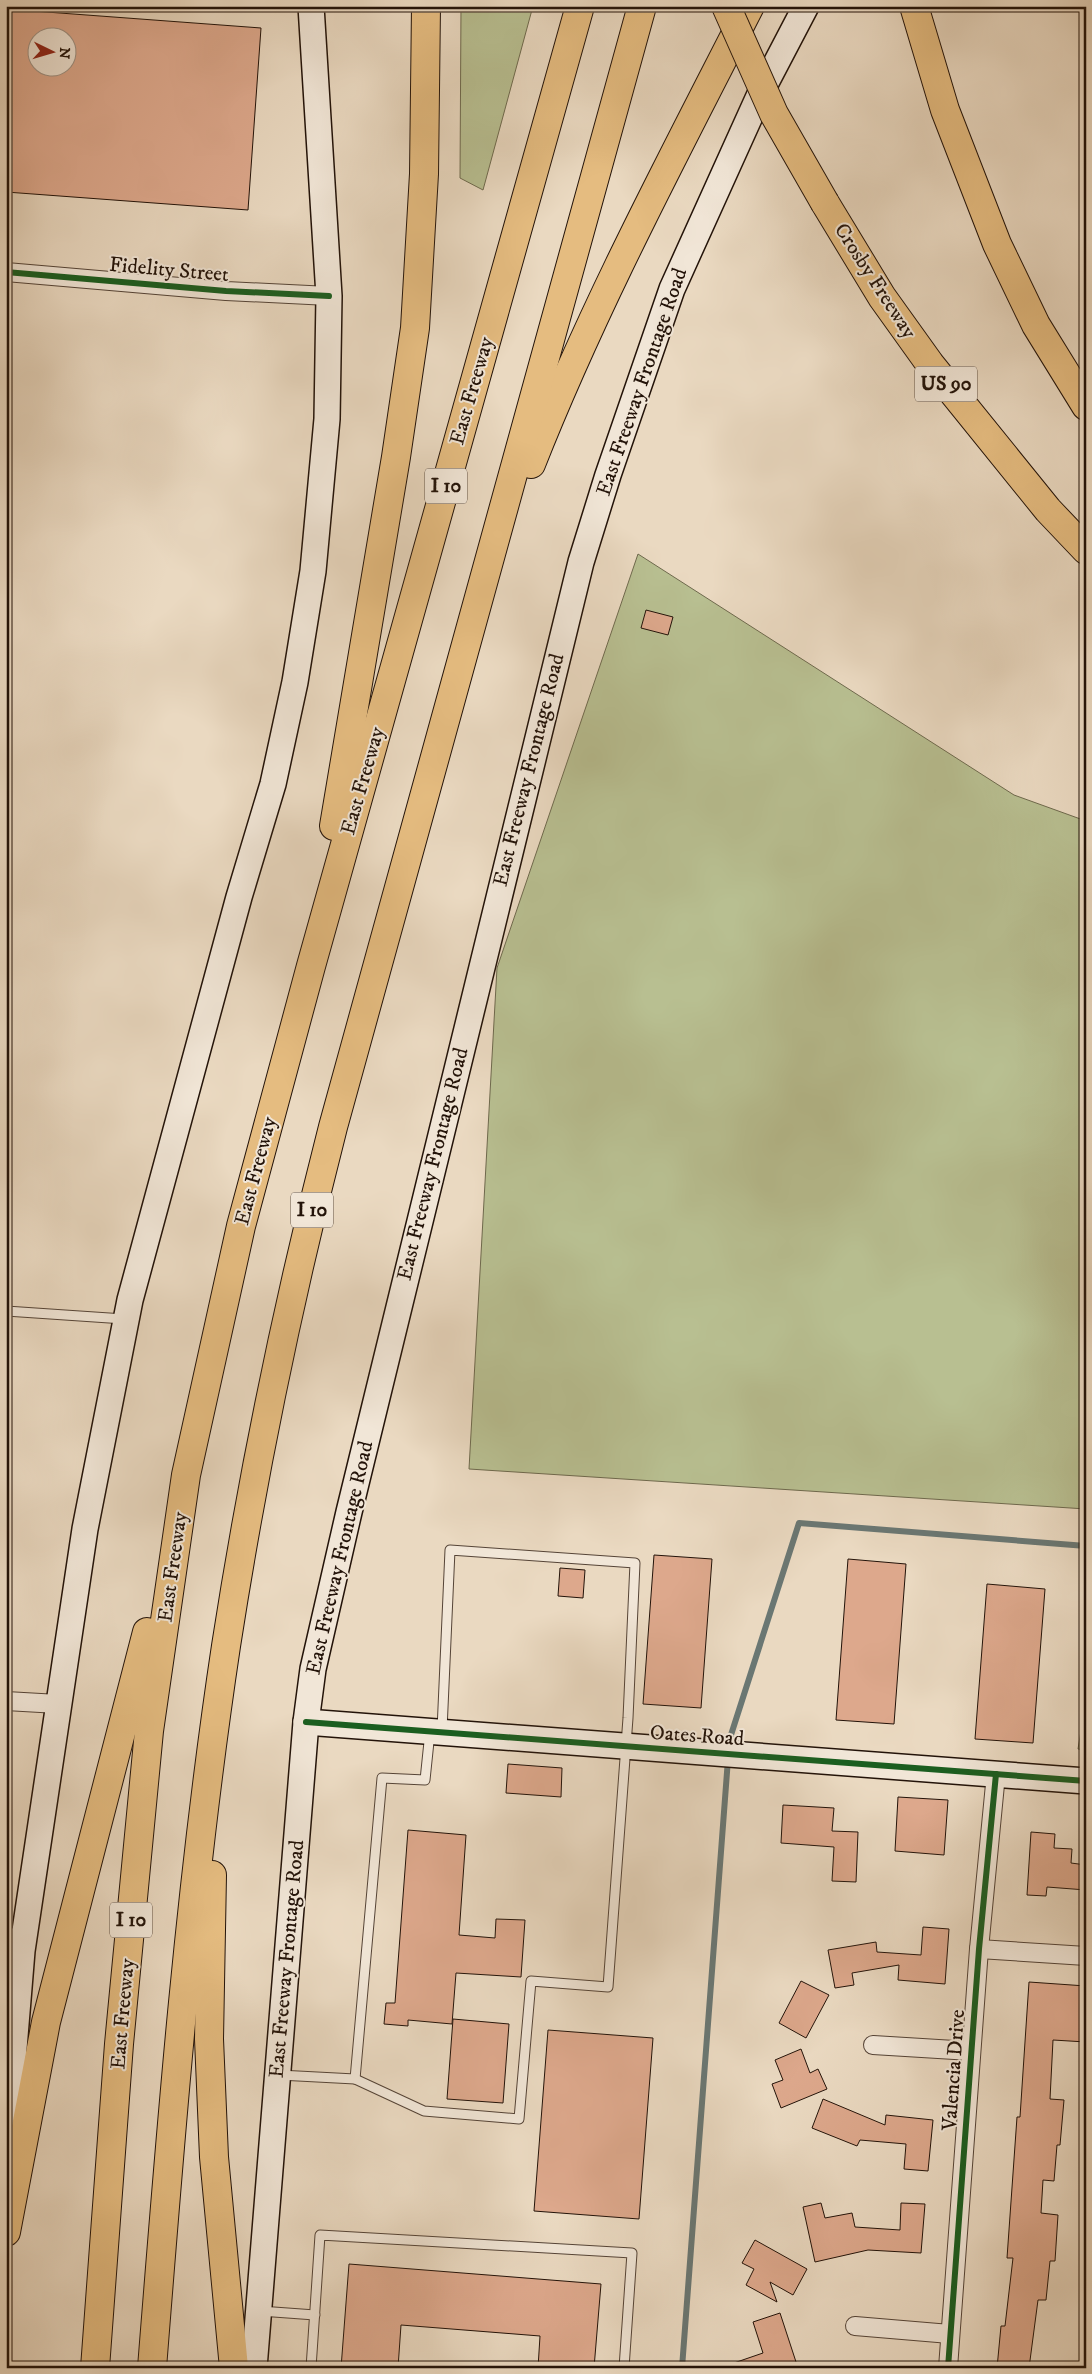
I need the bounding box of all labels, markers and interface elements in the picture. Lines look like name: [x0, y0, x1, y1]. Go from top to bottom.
north arrow: [28, 28, 78, 78]
text: N: [54, 47, 73, 60]
street label: Crosby Freeway: [828, 218, 923, 344]
street label: Fidelity Street: [108, 252, 230, 288]
street label: East Freeway Frontage Road: [591, 264, 693, 499]
street label: East Freeway: [444, 333, 500, 448]
road number: US 90: [915, 366, 977, 402]
road number: I 10: [425, 468, 467, 504]
street label: East Freeway Frontage Road: [487, 650, 571, 889]
street label: East Freeway: [335, 723, 391, 838]
street label: East Freeway Frontage Road: [391, 1044, 475, 1283]
street label: East Freeway: [229, 1113, 283, 1228]
road number: I 10: [291, 1192, 333, 1228]
street label: East Freeway Frontage Road: [300, 1438, 380, 1677]
street label: East Freeway: [152, 1509, 194, 1624]
street label: Oates Road: [649, 1720, 745, 1752]
street label: East Freeway Frontage Road: [264, 1838, 310, 2079]
road number: I 10: [110, 1902, 152, 1938]
street label: East Freeway: [105, 1956, 141, 2071]
street label: Valencia Drive: [937, 2008, 971, 2132]

